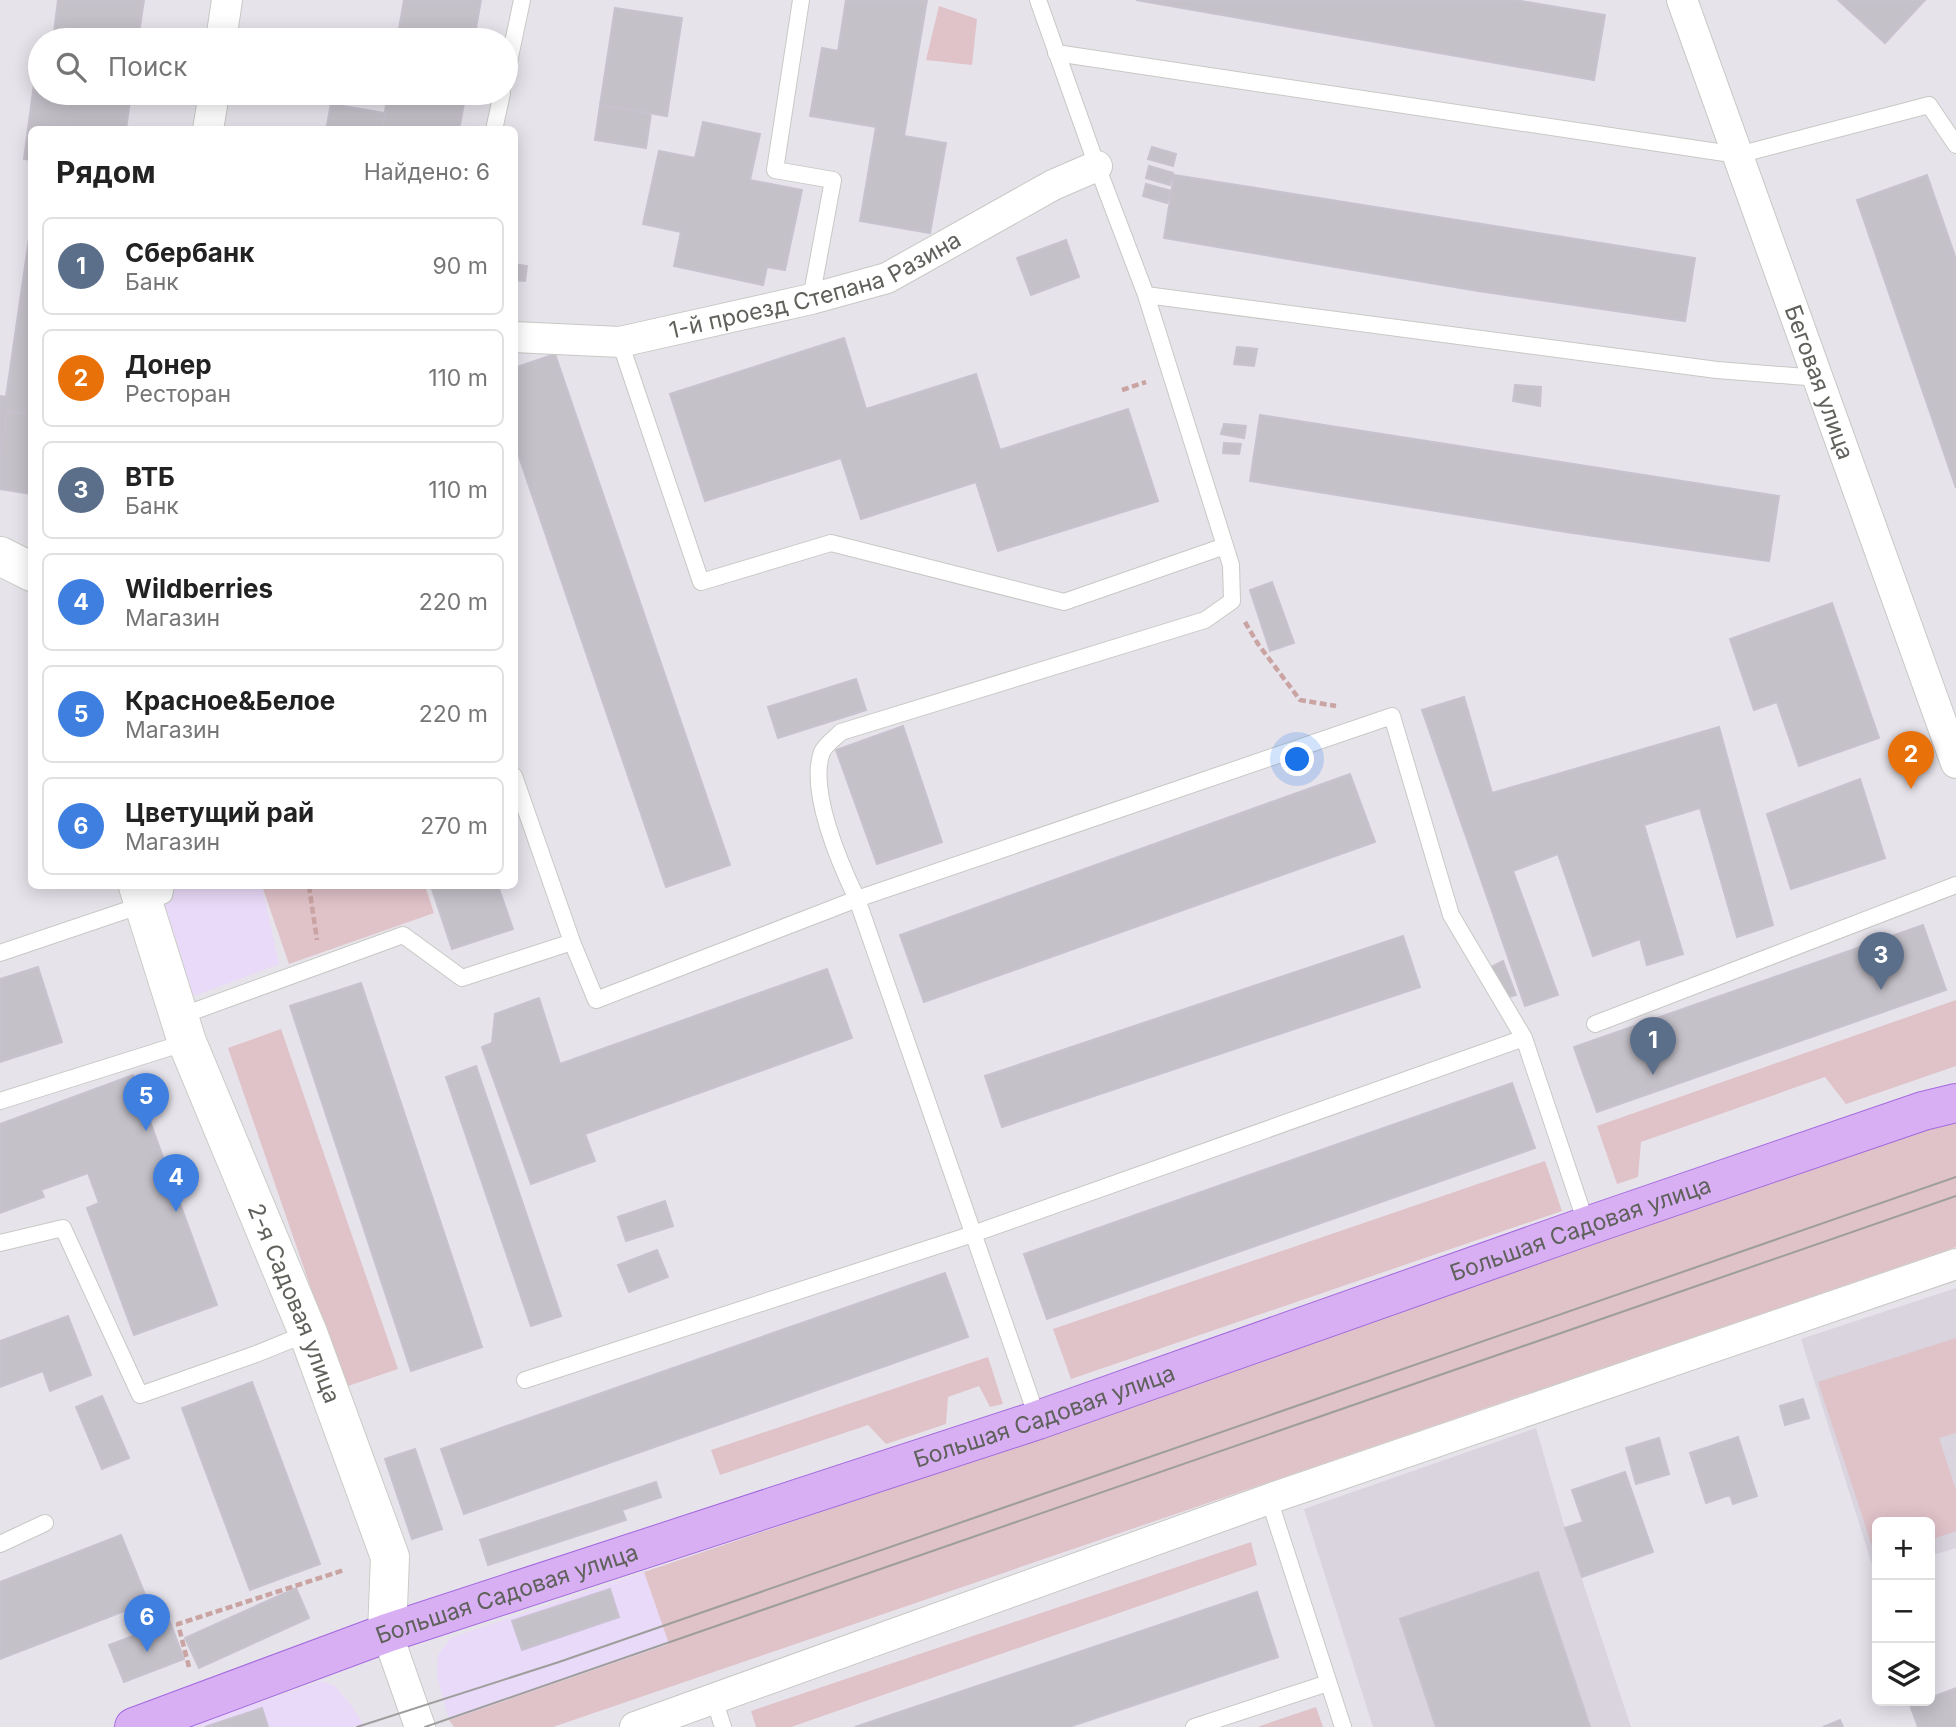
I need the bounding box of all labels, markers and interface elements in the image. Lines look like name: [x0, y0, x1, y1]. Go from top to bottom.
search box: [28, 28, 518, 105]
icon: search: [52, 48, 90, 86]
text: Поиск: [108, 51, 187, 82]
text: Рядом: [56, 154, 156, 190]
text: Найдено: 6: [364, 158, 490, 186]
street label: 1-й проезд Степана Разина: [666, 225, 966, 345]
text: Сбербанк: [125, 237, 254, 268]
text: 1: [76, 252, 86, 280]
text: 90 m: [433, 252, 488, 280]
text: Банк: [125, 268, 179, 296]
street label: Беговая улица: [1779, 301, 1860, 463]
text: Донер: [125, 349, 212, 380]
text: 2: [74, 364, 88, 392]
text: 110 m: [428, 364, 488, 392]
text: Ресторан: [125, 380, 231, 408]
text: ВТБ: [125, 461, 175, 492]
text: 3: [74, 476, 88, 504]
text: 110 m: [428, 476, 488, 504]
text: Банк: [125, 492, 179, 520]
text: Wildberries: [125, 573, 273, 604]
text: 4: [73, 588, 89, 616]
text: 220 m: [419, 588, 488, 616]
text: Магазин: [125, 604, 220, 632]
text: Красное&Белое: [125, 685, 335, 716]
text: 5: [74, 700, 88, 728]
text: 220 m: [419, 700, 488, 728]
text: Магазин: [125, 716, 220, 744]
pin: 2: [1888, 731, 1934, 789]
your location: [1280, 742, 1314, 776]
text: Цветущий рай: [125, 797, 314, 828]
text: 6: [74, 812, 88, 840]
text: 270 m: [420, 812, 488, 840]
text: Магазин: [125, 828, 220, 856]
pin: 3: [1858, 932, 1904, 990]
pin: 1: [1630, 1017, 1676, 1075]
pin: 5: [123, 1073, 169, 1131]
pin: 4: [153, 1154, 199, 1212]
street label: Большая Садовая улица: [1446, 1171, 1715, 1287]
street label: 2-я Садовая улица: [242, 1199, 346, 1407]
street label: Большая Садовая улица: [910, 1359, 1179, 1474]
map controls: [1872, 1517, 1935, 1706]
button: +: [1872, 1517, 1935, 1580]
street label: Большая Садовая улица: [372, 1538, 642, 1650]
button: −: [1872, 1580, 1935, 1643]
pin: 6: [124, 1594, 170, 1652]
button: layers: [1872, 1643, 1935, 1706]

